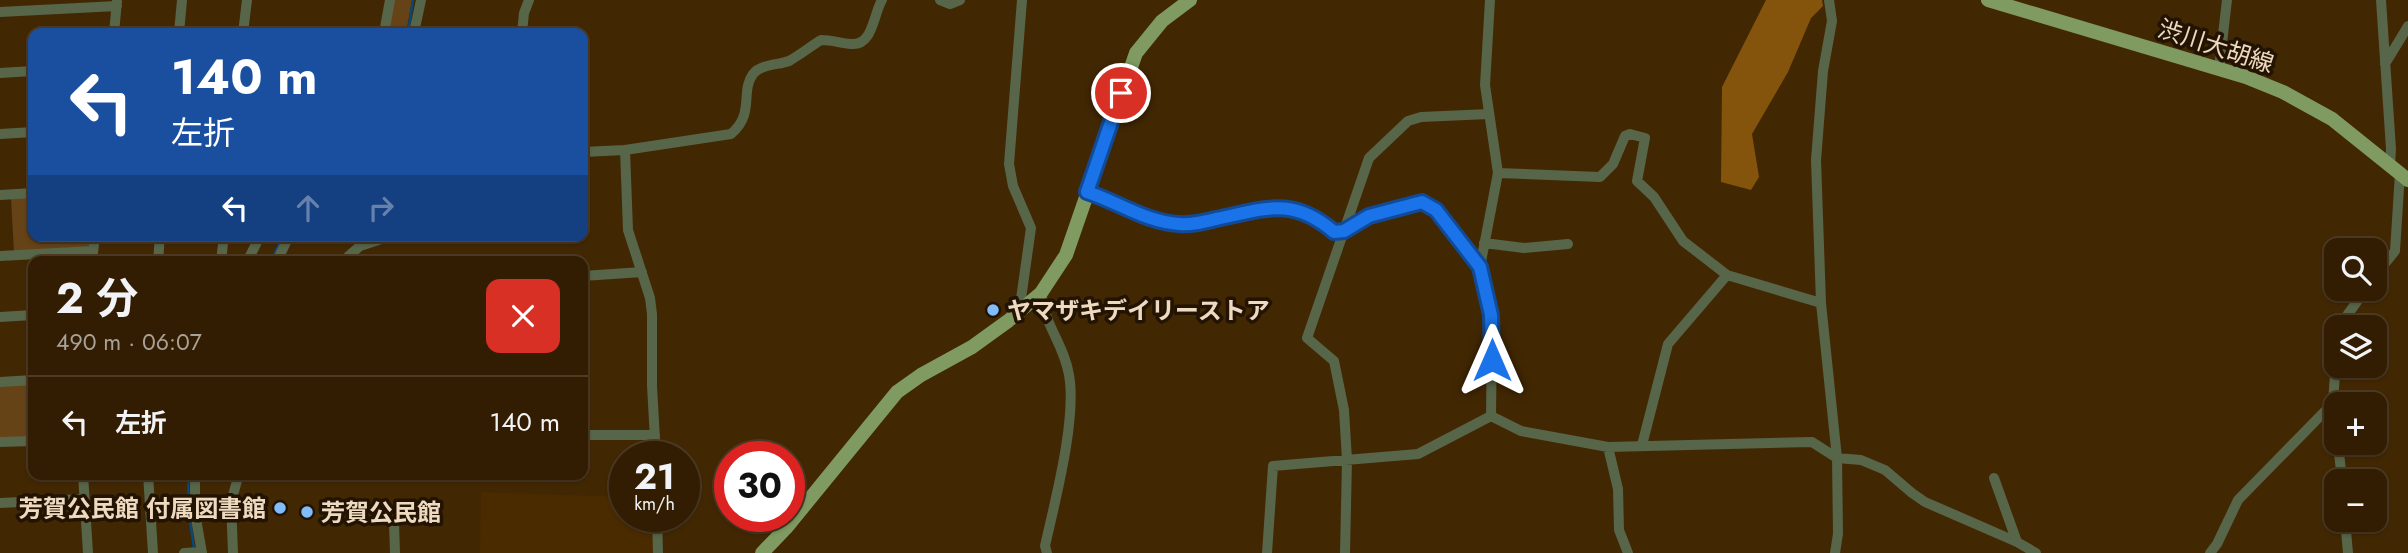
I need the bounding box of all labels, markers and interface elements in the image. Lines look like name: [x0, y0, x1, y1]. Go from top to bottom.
street label: 渋川大胡線: [2154, 11, 2278, 81]
text: 140 m: [171, 42, 317, 112]
icon: left: [56, 56, 147, 147]
pin: [1091, 63, 1151, 123]
icon: arrive: [1102, 74, 1140, 112]
text: 左折: [171, 110, 235, 156]
icon: left: [216, 189, 254, 227]
icon: ahead: [289, 189, 327, 227]
icon: right: [362, 189, 400, 227]
map controls: [2324, 238, 2387, 532]
button: search: [2324, 238, 2387, 301]
text: 2 分: [56, 268, 138, 329]
button: close: [486, 279, 560, 353]
place label: ヤマザキデイリーストア: [1007, 293, 1270, 328]
marker: ヤマザキデイリーストア: [985, 302, 1001, 318]
button: layers: [2324, 315, 2387, 378]
position arrow: [1455, 323, 1529, 397]
text: 490 m · 06:07: [56, 325, 202, 359]
button: +: [2324, 392, 2387, 455]
icon: left: [56, 403, 94, 441]
text: 140 m: [489, 403, 560, 441]
text: 左折: [115, 404, 167, 442]
speed limit sign: 30: [714, 441, 805, 532]
text: 21: [634, 452, 675, 502]
button: −: [2324, 469, 2387, 532]
place label: 芳賀公民館 付属図書館: [19, 491, 266, 526]
text: km/h: [634, 491, 675, 517]
place label: 芳賀公民館: [321, 495, 441, 530]
marker: 芳賀公民館 付属図書館: [272, 500, 288, 516]
marker: 芳賀公民館: [299, 504, 315, 520]

